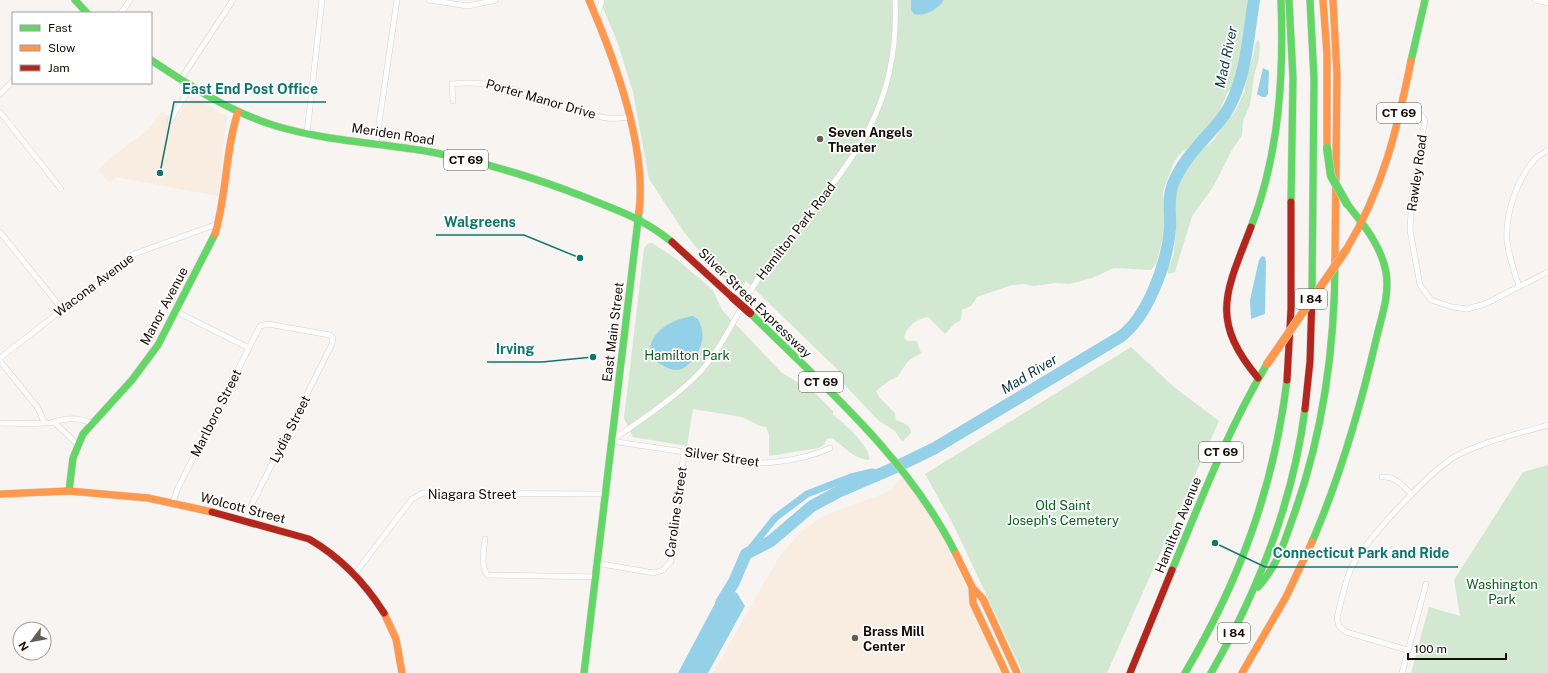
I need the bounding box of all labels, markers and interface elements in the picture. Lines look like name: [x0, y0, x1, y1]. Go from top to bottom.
legend: [12, 12, 152, 84]
text: Fast: [48, 21, 73, 35]
water label: Mad River: [1212, 24, 1241, 89]
text: Slow: [48, 41, 76, 55]
text: Jam: [48, 61, 70, 75]
callout: East End Post Office: [174, 76, 326, 102]
street label: Porter Manor Drive: [484, 76, 598, 122]
text: East End Post Office: [182, 81, 318, 97]
road number: CT 69: [1377, 103, 1421, 123]
street label: Meriden Road: [351, 120, 435, 148]
place label: Seven Angels Theater: [828, 125, 913, 155]
marker: Seven Angels Theater: [815, 134, 825, 144]
street label: Rawley Road: [1404, 134, 1430, 212]
road number: CT 69: [444, 150, 488, 170]
street label: Hamilton Park Road: [753, 179, 839, 283]
callout: Walgreens: [436, 209, 524, 235]
text: Walgreens: [444, 214, 516, 230]
street label: Silver Street Expressway: [695, 245, 815, 361]
street label: Wacona Avenue: [51, 250, 137, 320]
street label: Manor Avenue: [137, 264, 191, 348]
street label: East Main Street: [599, 281, 627, 383]
road number: I 84: [1295, 289, 1327, 309]
callout: Irving: [487, 336, 542, 362]
text: Irving: [496, 341, 534, 357]
park label: Hamilton Park: [644, 348, 730, 363]
water label: Mad River: [998, 351, 1061, 397]
street label: Marlboro Street: [188, 367, 244, 459]
road number: CT 69: [799, 372, 843, 392]
street label: Lydia Street: [267, 393, 313, 465]
road number: CT 69: [1199, 442, 1243, 462]
street label: Silver Street: [683, 444, 761, 470]
street label: Caroline Street: [662, 466, 690, 558]
street label: Hamilton Avenue: [1152, 475, 1204, 575]
street label: Niagara Street: [428, 487, 516, 502]
street label: Wolcott Street: [199, 489, 287, 527]
park label: Old Saint Joseph's Cemetery: [1007, 498, 1119, 528]
callout: Connecticut Park and Ride: [1265, 541, 1458, 567]
text: Connecticut Park and Ride: [1273, 545, 1449, 561]
park label: Washington Park: [1466, 577, 1538, 607]
north arrow: [12, 621, 52, 661]
road number: I 84: [1218, 623, 1250, 643]
place label: Brass Mill Center: [863, 624, 925, 654]
marker: Brass Mill Center: [850, 633, 860, 643]
scale bar: [1408, 635, 1506, 661]
text: N: [16, 639, 31, 653]
text: 100 m: [1414, 642, 1447, 656]

